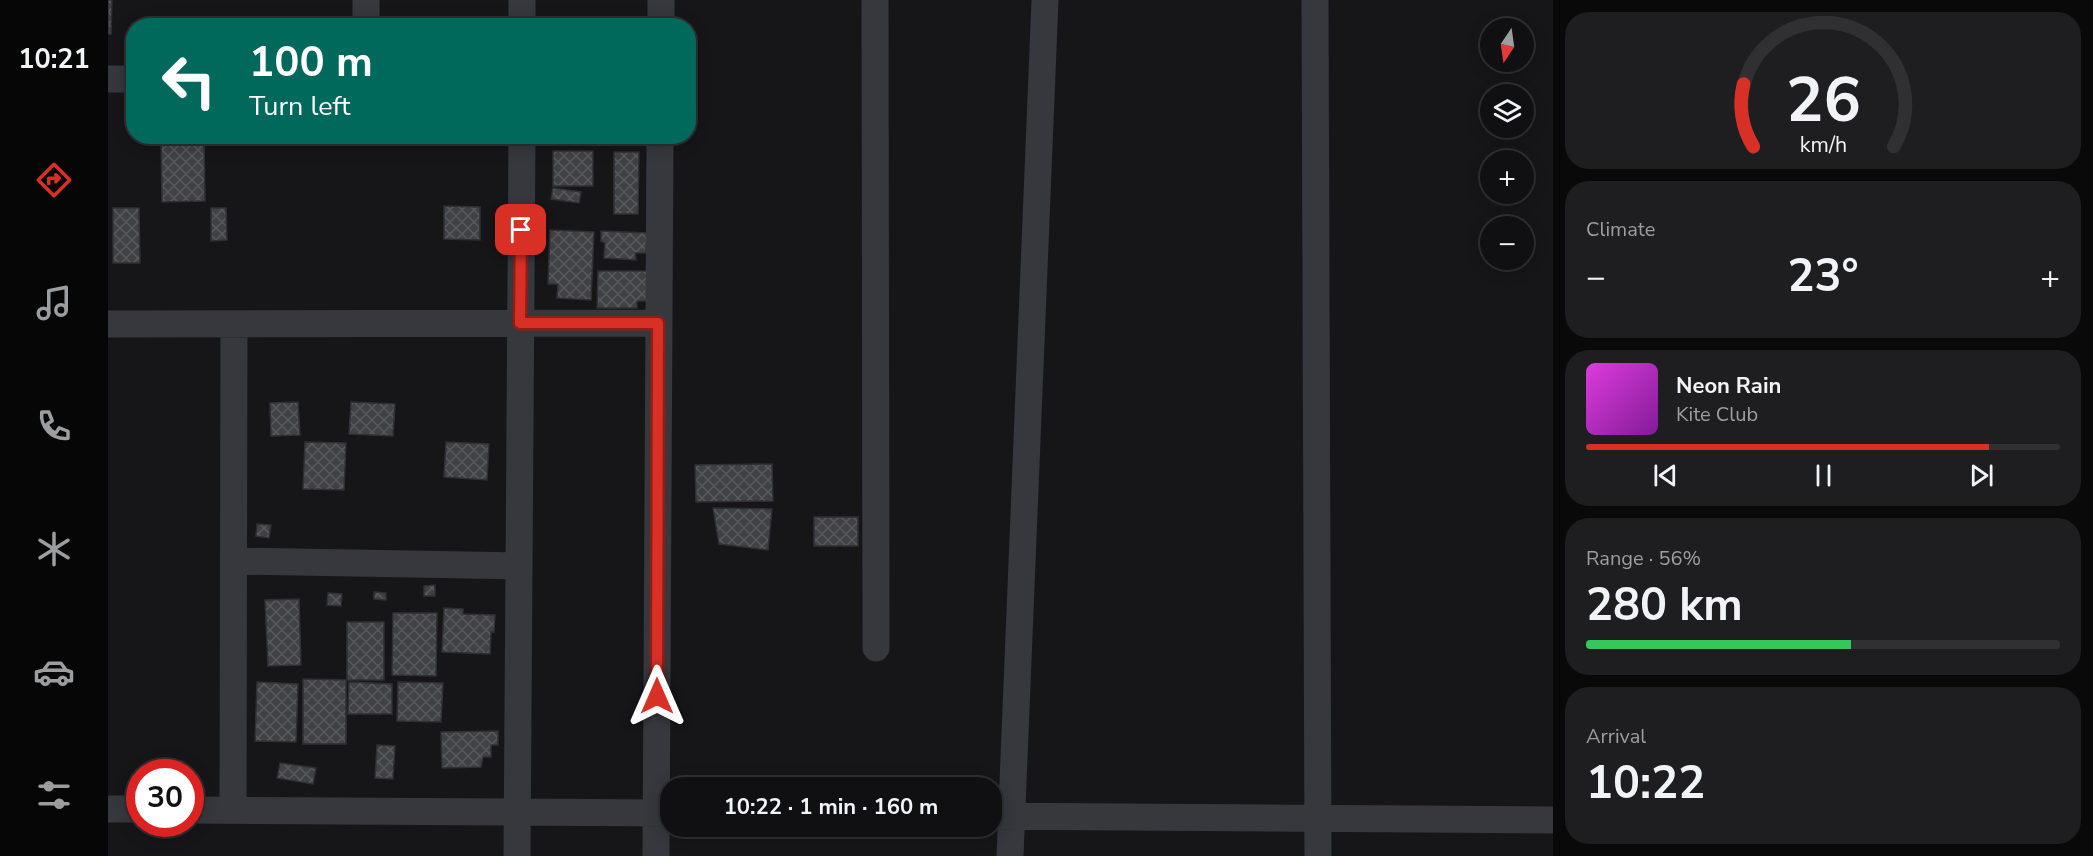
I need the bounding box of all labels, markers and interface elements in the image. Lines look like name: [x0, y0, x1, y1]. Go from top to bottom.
north arrow: [1480, 18, 1534, 72]
map controls: [1480, 18, 1534, 270]
text: 100 m: [249, 34, 373, 91]
text: 10:21: [18, 41, 90, 78]
icon: left: [150, 42, 228, 120]
text: 26: [1786, 59, 1860, 144]
button: layers: [1480, 84, 1534, 138]
text: Turn left: [249, 88, 350, 125]
text: km/h: [1799, 131, 1847, 161]
button: +: [1480, 150, 1534, 204]
icon: directions: [33, 159, 75, 201]
pin: [495, 204, 546, 255]
icon: arrive: [504, 213, 537, 246]
button: −: [1480, 216, 1534, 270]
text: Climate: [1586, 216, 1655, 243]
text: 23°: [1787, 246, 1859, 307]
text: −: [1586, 255, 1606, 300]
text: +: [2040, 255, 2060, 300]
icon: music: [33, 282, 75, 324]
text: Neon Rain: [1676, 371, 1781, 401]
text: Kite Club: [1676, 401, 1758, 428]
icon: phone: [33, 405, 75, 447]
icon: previous: [1649, 459, 1682, 492]
icon: pause: [1807, 459, 1840, 492]
icon: next: [1965, 459, 1998, 492]
icon: climate: [33, 528, 75, 570]
text: Range · 56%: [1586, 545, 1701, 572]
text: 280 km: [1586, 575, 1743, 636]
icon: car: [33, 651, 75, 693]
position arrow: [625, 664, 689, 728]
text: Arrival: [1586, 723, 1646, 750]
text: 10:22: [1586, 753, 1705, 814]
speed limit sign: 30: [126, 759, 204, 837]
icon: filters: [33, 774, 75, 816]
text: 10:22 · 1 min · 160 m: [724, 792, 938, 822]

